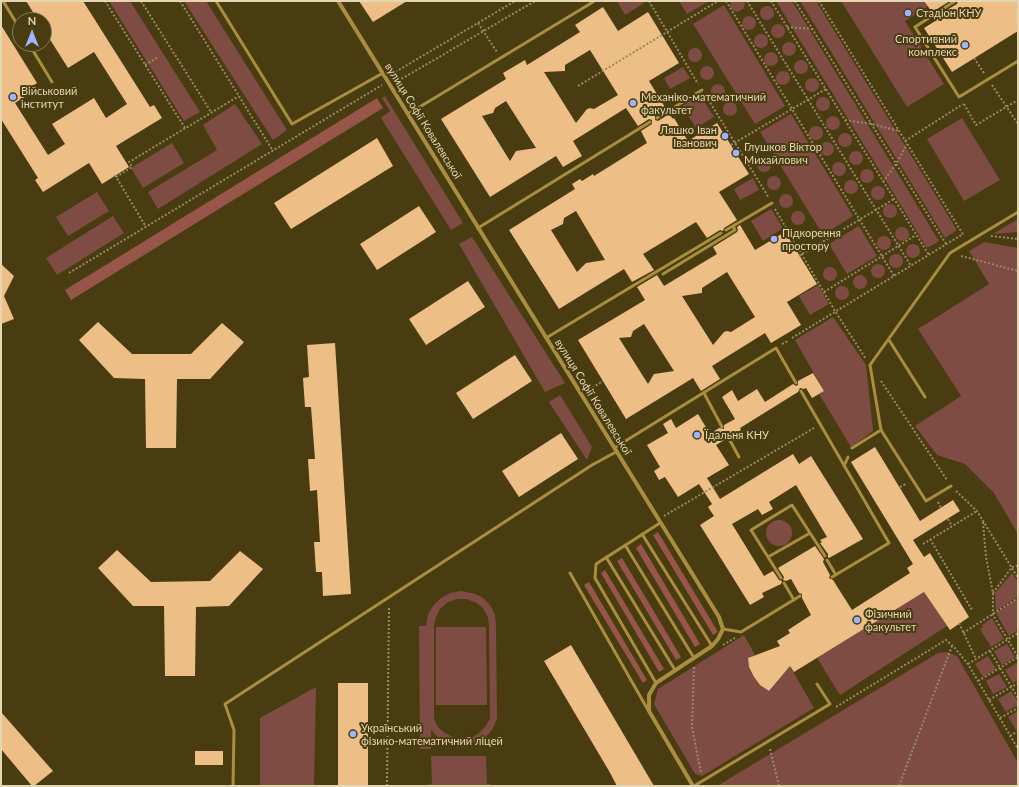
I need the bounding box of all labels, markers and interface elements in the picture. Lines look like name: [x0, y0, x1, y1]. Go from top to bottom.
place label: Стадіон КНУ: [916, 6, 981, 20]
marker: Стадіон КНУ: [903, 8, 913, 18]
north arrow: [12, 12, 52, 52]
text: N: [28, 14, 36, 27]
place label: Спортивний комплекс: [895, 32, 957, 58]
marker: Спортивний комплекс: [960, 40, 970, 50]
street label: вулиця Софії Ковалевської: [382, 61, 464, 181]
place label: Військовий інститут: [21, 84, 77, 110]
place label: Механіко-математичний факультет: [641, 90, 766, 116]
marker: Військовий інститут: [8, 92, 18, 102]
marker: Механіко-математичний факультет: [628, 98, 638, 108]
place label: Ляшко Іван Іванович: [660, 123, 717, 149]
marker: Ляшко Іван Іванович: [720, 131, 730, 141]
place label: Глушков Віктор Михайлович: [744, 140, 822, 166]
marker: Глушков Віктор Михайлович: [731, 148, 741, 158]
place label: Підкорення простору: [782, 226, 841, 252]
marker: Підкорення простору: [769, 234, 779, 244]
street label: вулиця Софії Ковалевської: [552, 337, 634, 457]
place label: Їдальня КНУ: [705, 428, 769, 442]
marker: Їдальня КНУ: [692, 430, 702, 440]
place label: Фізичний факультет: [865, 607, 917, 633]
marker: Фізичний факультет: [852, 615, 862, 625]
place label: Український фізико-математичний ліцей: [361, 721, 503, 747]
marker: Український фізико-математичний ліцей: [348, 729, 358, 739]

